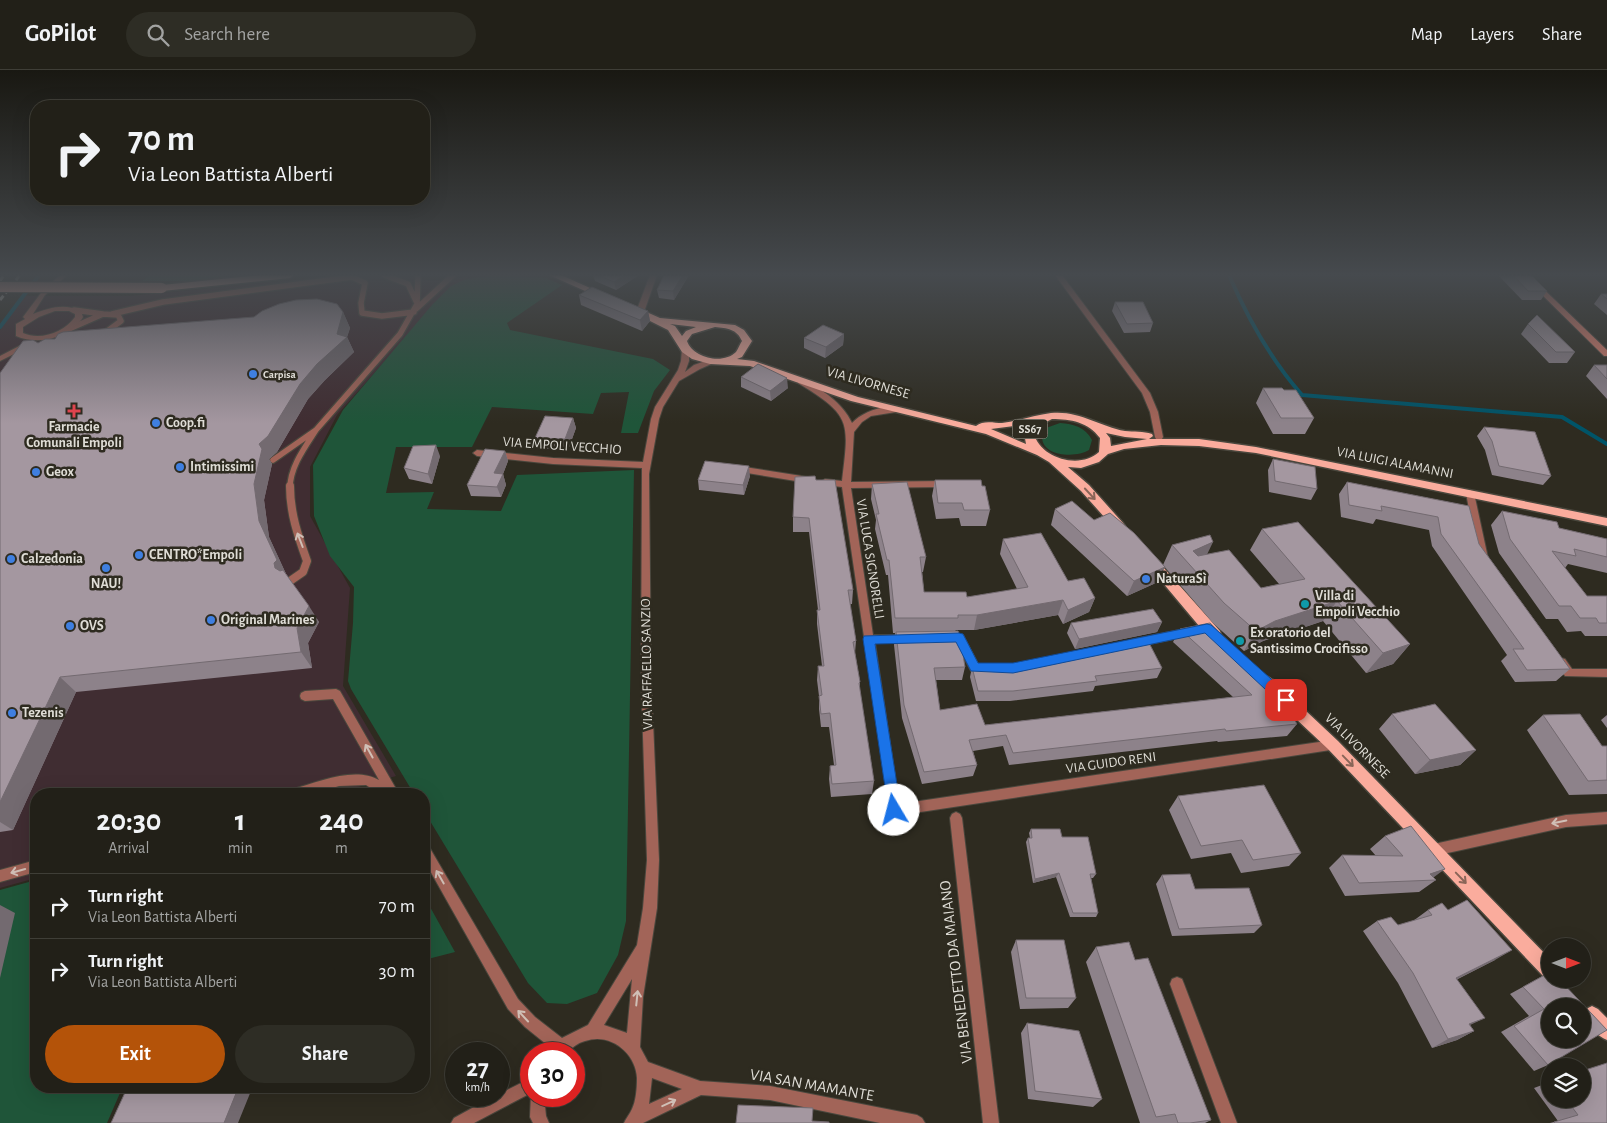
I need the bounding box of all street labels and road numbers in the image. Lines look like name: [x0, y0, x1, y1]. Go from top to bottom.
street label: VIA LIVORNESE: [825, 365, 911, 402]
road number: SS67: [1012, 419, 1048, 438]
street label: VIA EMPOLI VECCHIO: [502, 435, 622, 457]
street label: VIA LUIGI ALAMANNI: [1335, 445, 1455, 481]
street label: VIA LUCA SIGNORELLI: [854, 498, 886, 620]
street label: VIA RAFFAELLO SANZIO: [639, 598, 655, 730]
street label: VIA LIVORNESE: [1322, 711, 1392, 781]
street label: VIA GUIDO RENI: [1065, 750, 1157, 776]
street label: VIA BENEDETTO DA MAIANO: [937, 880, 975, 1064]
street label: VIA SAN MAMANTE: [749, 1066, 875, 1104]

